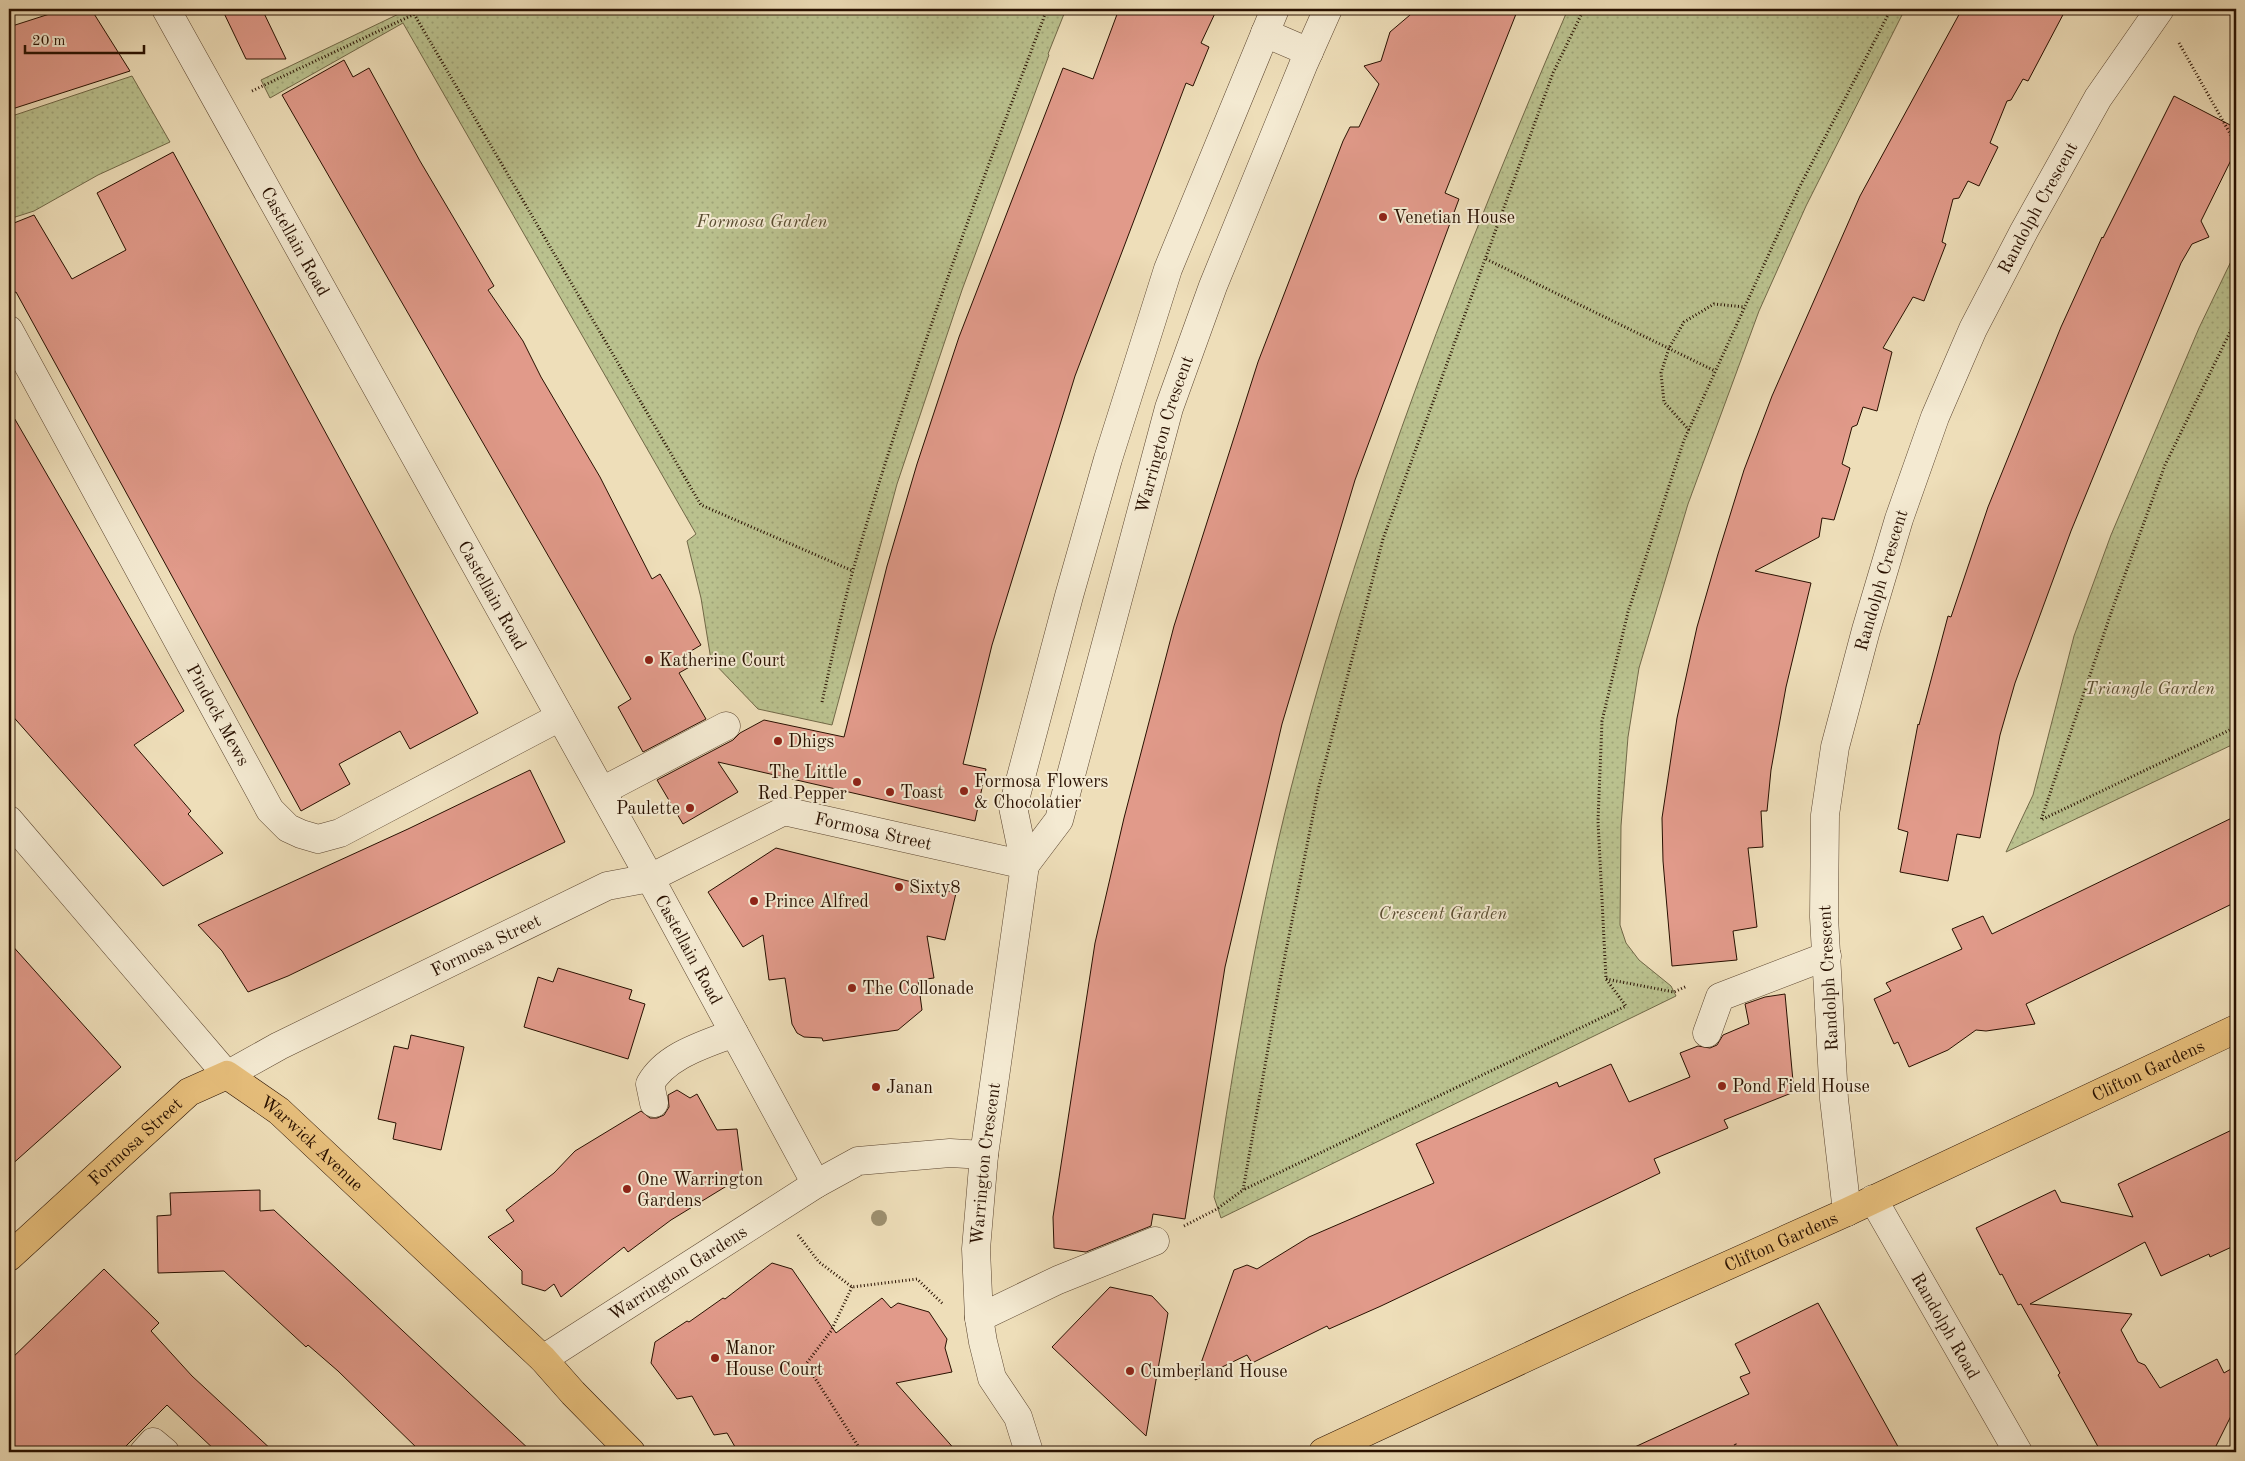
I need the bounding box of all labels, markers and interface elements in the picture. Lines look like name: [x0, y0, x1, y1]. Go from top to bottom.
scale bar: [25, 22, 144, 54]
text: 20 m: [32, 34, 66, 49]
street label: Randolph Crescent: [1995, 140, 2081, 277]
street label: Castellain Road: [257, 184, 332, 299]
place label: Venetian House: [1393, 209, 1515, 227]
marker: Venetian House: [1377, 211, 1389, 223]
park label: Formosa Garden: [695, 213, 828, 231]
street label: Warrington Crescent: [1133, 354, 1197, 516]
street label: Randolph Crescent: [1853, 507, 1912, 653]
street label: Castellain Road: [454, 538, 529, 653]
place label: Katherine Court: [659, 652, 785, 670]
marker: Katherine Court: [643, 654, 655, 666]
street label: Pindock Mews: [183, 661, 252, 769]
park label: Triangle Garden: [2085, 680, 2215, 698]
place label: Dhigs: [788, 733, 834, 751]
marker: Dhigs: [772, 735, 784, 747]
place label: The Little Red Pepper: [758, 764, 848, 803]
place label: Formosa Flowers & Chocolatier: [974, 773, 1109, 812]
marker: The Little Red Pepper: [851, 776, 863, 788]
place label: Toast: [900, 784, 944, 802]
marker: Formosa Flowers & Chocolatier: [958, 785, 970, 797]
marker: Toast: [884, 786, 896, 798]
place label: Paulette: [616, 800, 680, 818]
marker: Paulette: [684, 802, 696, 814]
street label: Formosa Street: [813, 810, 934, 854]
place label: Sixty8: [909, 879, 961, 897]
marker: Sixty8: [893, 881, 905, 893]
street label: Castellain Road: [651, 892, 725, 1008]
place label: Prince Alfred: [764, 893, 869, 911]
marker: Prince Alfred: [748, 895, 760, 907]
street label: Randolph Crescent: [1816, 904, 1842, 1052]
park label: Crescent Garden: [1379, 905, 1507, 923]
street label: Formosa Street: [428, 912, 544, 980]
place label: The Collonade: [862, 980, 974, 998]
marker: The Collonade: [846, 982, 858, 994]
street label: Clifton Gardens: [2089, 1037, 2208, 1105]
place label: Pond Field House: [1732, 1078, 1870, 1096]
place label: Janan: [886, 1079, 933, 1097]
marker: Pond Field House: [1716, 1080, 1728, 1092]
marker: Janan: [870, 1081, 882, 1093]
street label: Warrington Crescent: [968, 1081, 1004, 1246]
street label: Warwick Avenue: [257, 1093, 366, 1195]
street label: Formosa Street: [85, 1095, 186, 1189]
place label: One Warrington Gardens: [637, 1171, 764, 1210]
marker: One Warrington Gardens: [621, 1183, 633, 1195]
street label: Clifton Gardens: [1722, 1209, 1841, 1276]
street label: Warrington Gardens: [606, 1223, 751, 1324]
street label: Randolph Road: [1907, 1270, 1982, 1382]
place label: Manor House Court: [725, 1340, 823, 1379]
marker: Manor House Court: [709, 1352, 721, 1364]
place label: Cumberland House: [1140, 1363, 1288, 1381]
marker: Cumberland House: [1124, 1365, 1136, 1377]

